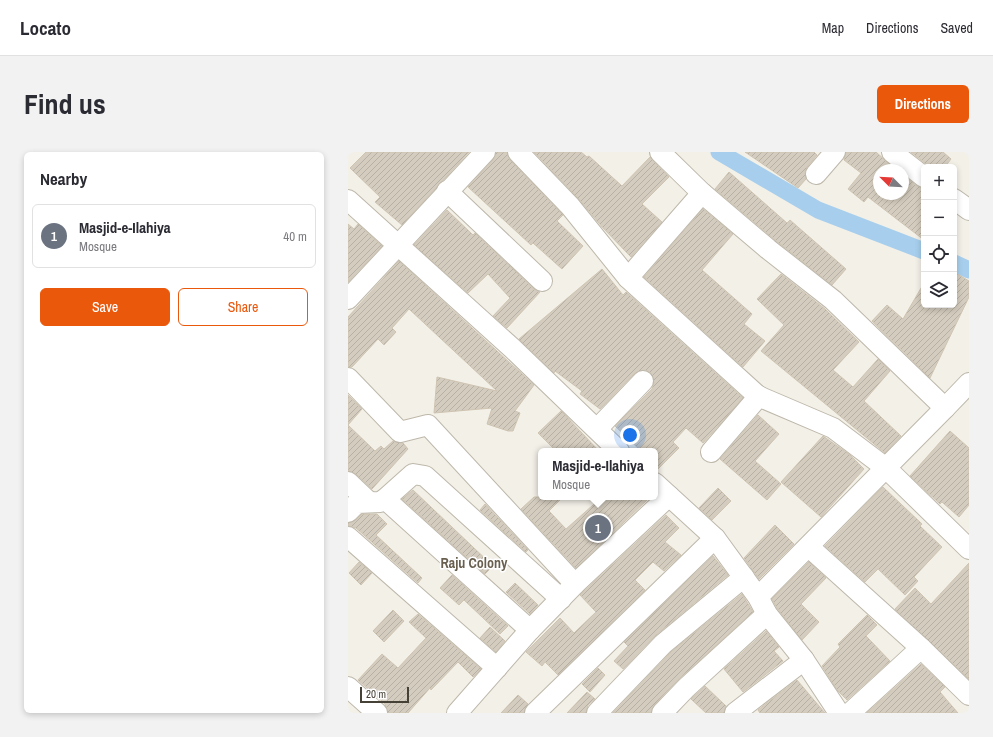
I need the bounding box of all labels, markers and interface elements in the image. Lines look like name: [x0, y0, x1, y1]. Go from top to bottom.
text: Locato: [20, 15, 71, 41]
text: Map: [822, 19, 844, 37]
text: Directions: [866, 19, 918, 37]
text: Saved: [940, 19, 973, 37]
text: Find us: [24, 85, 106, 123]
button: Directions: [877, 85, 969, 123]
north arrow: [873, 164, 909, 200]
map controls: [921, 164, 957, 308]
button: +: [921, 164, 957, 200]
text: Nearby: [40, 167, 87, 190]
button: −: [921, 200, 957, 236]
text: Masjid-e-Ilahiya: [79, 217, 171, 238]
text: 1: [51, 228, 57, 245]
text: 40 m: [283, 228, 307, 245]
button: locate: [921, 236, 957, 272]
text: Mosque: [79, 238, 117, 255]
button: layers: [921, 272, 957, 308]
button: Save: [40, 288, 170, 326]
button: Share: [178, 288, 308, 326]
your location: [620, 425, 640, 445]
popup: [538, 448, 658, 500]
text: Masjid-e-Ilahiya: [552, 455, 644, 476]
text: Mosque: [552, 476, 590, 493]
pin: 1: [585, 513, 611, 543]
district label: Raju Colony: [441, 554, 508, 572]
scale bar: [360, 685, 409, 704]
text: 20 m: [366, 687, 386, 701]

